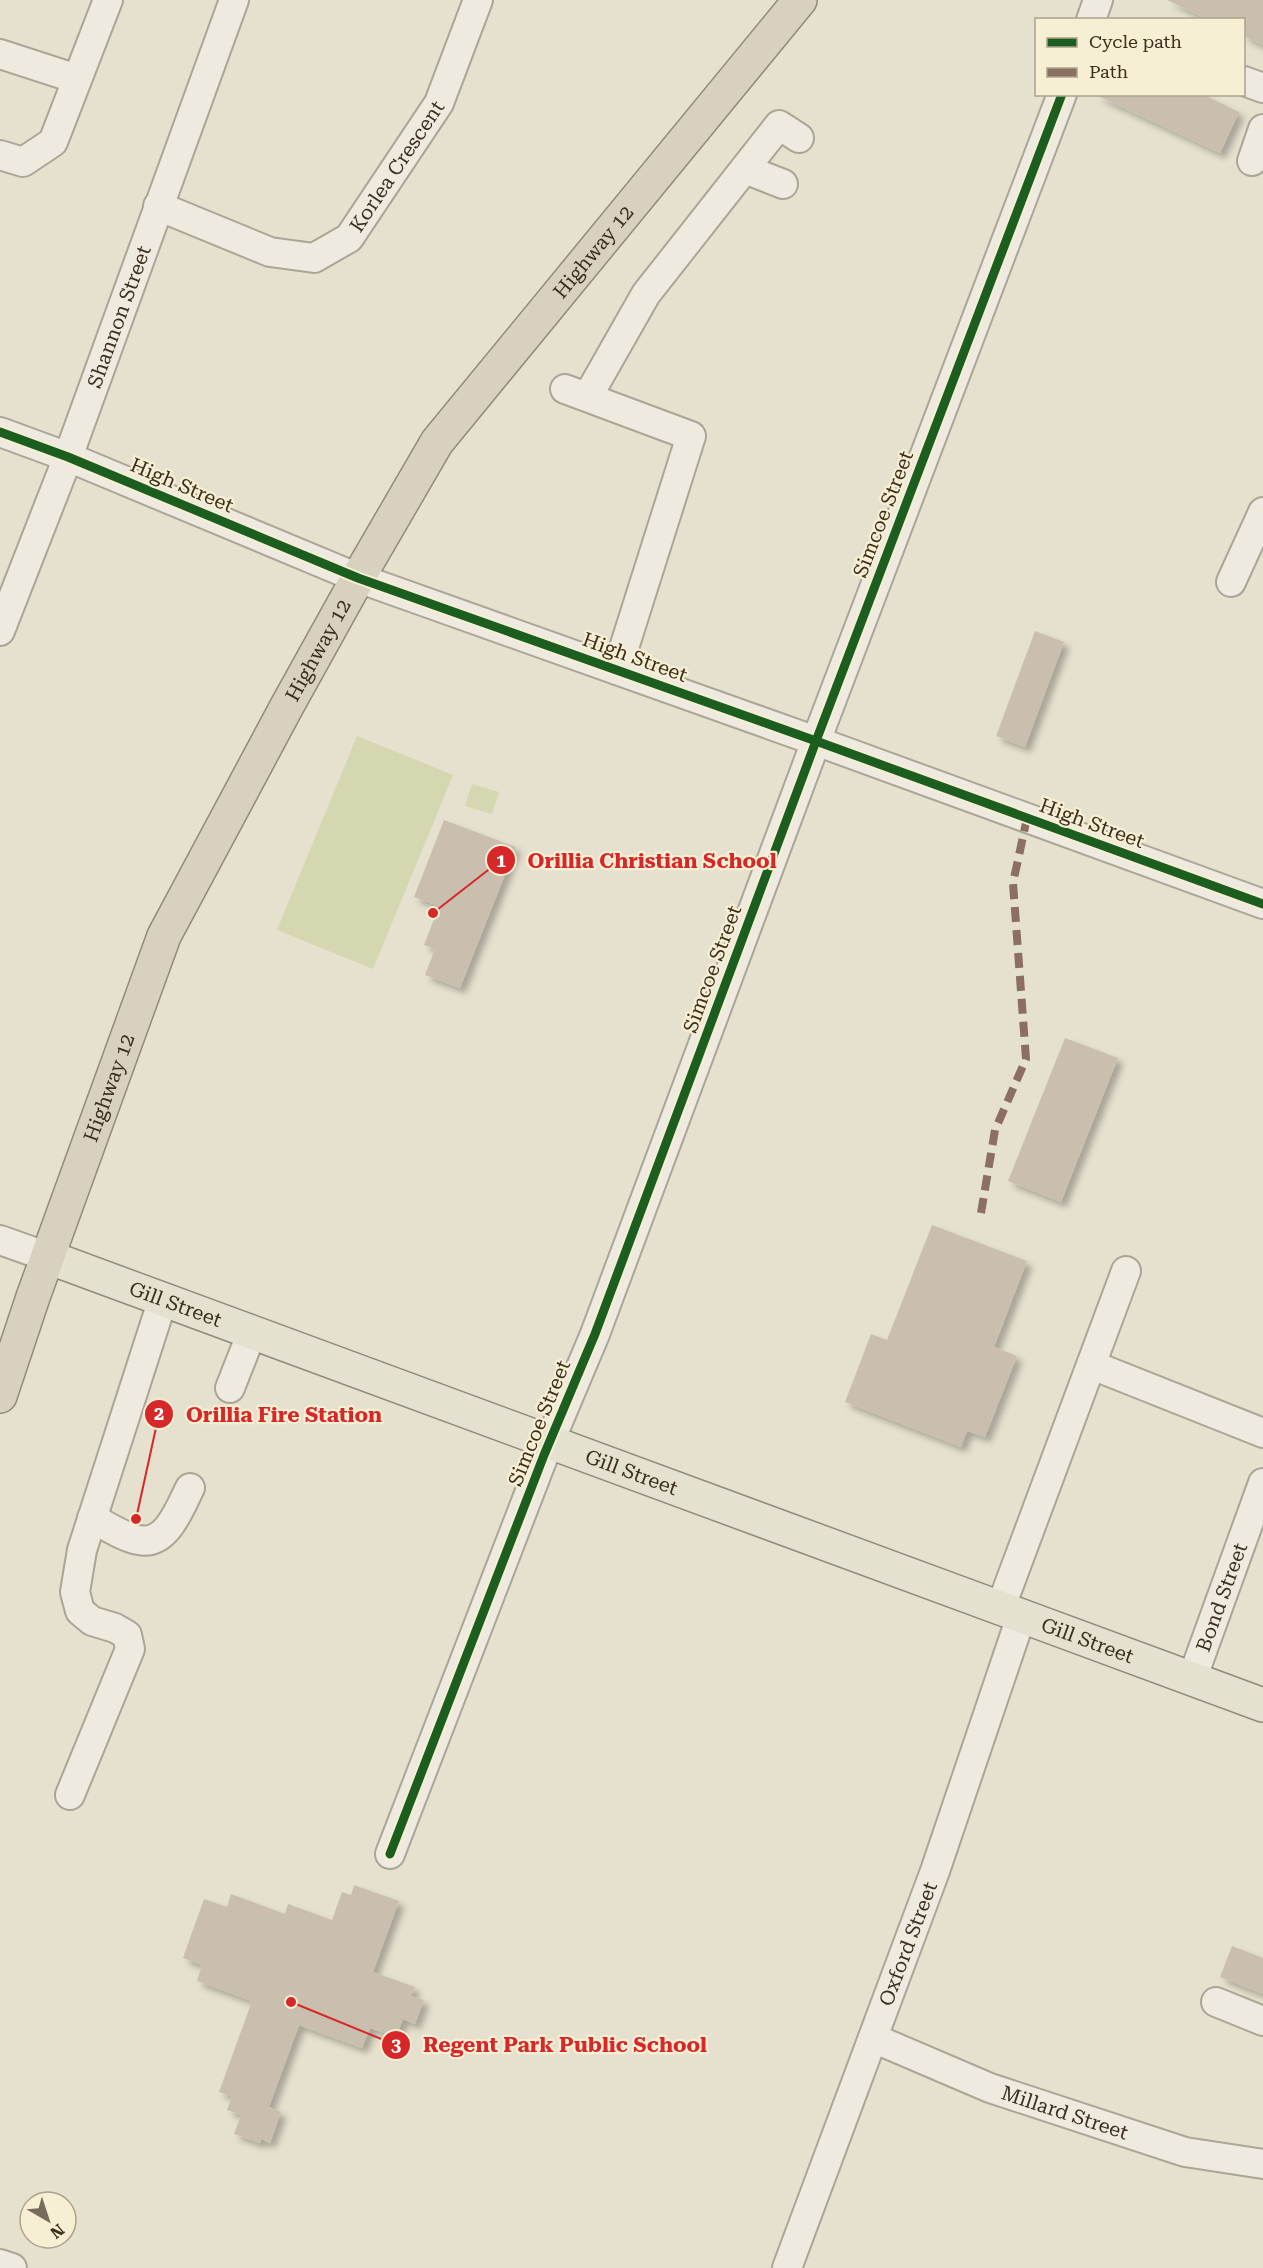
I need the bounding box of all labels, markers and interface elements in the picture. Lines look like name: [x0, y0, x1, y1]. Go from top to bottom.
legend: [1035, 18, 1245, 96]
text: Cycle path: [1089, 31, 1182, 52]
text: Path: [1089, 61, 1128, 82]
street label: Korlea Crescent: [344, 95, 450, 237]
street label: Highway 12: [548, 200, 638, 303]
street label: Shannon Street: [82, 242, 156, 391]
street label: Simcoe Street: [848, 447, 918, 581]
street label: High Street: [127, 453, 238, 518]
street label: Highway 12: [280, 595, 356, 705]
street label: High Street: [579, 627, 691, 687]
street label: High Street: [1036, 793, 1148, 853]
callout: Orillia Christian School: [486, 841, 789, 880]
text: Orillia Christian School: [527, 849, 777, 873]
text: 1: [496, 850, 506, 871]
street label: Simcoe Street: [678, 901, 746, 1036]
street label: Highway 12: [78, 1030, 140, 1145]
street label: Gill Street: [126, 1276, 226, 1332]
street label: Simcoe Street: [503, 1356, 575, 1490]
callout: Orillia Fire Station: [144, 1395, 394, 1434]
text: 2: [154, 1403, 164, 1424]
text: Orillia Fire Station: [186, 1403, 382, 1427]
street label: Gill Street: [582, 1444, 682, 1500]
street label: Bond Street: [1191, 1539, 1253, 1655]
street label: Gill Street: [1038, 1612, 1138, 1668]
street label: Oxford Street: [874, 1878, 942, 2009]
callout: Regent Park Public School: [381, 2025, 719, 2064]
text: Regent Park Public School: [423, 2033, 707, 2057]
text: 3: [391, 2034, 401, 2055]
street label: Millard Street: [998, 2081, 1132, 2145]
north arrow: [18, 2190, 78, 2250]
text: N: [46, 2220, 68, 2243]

